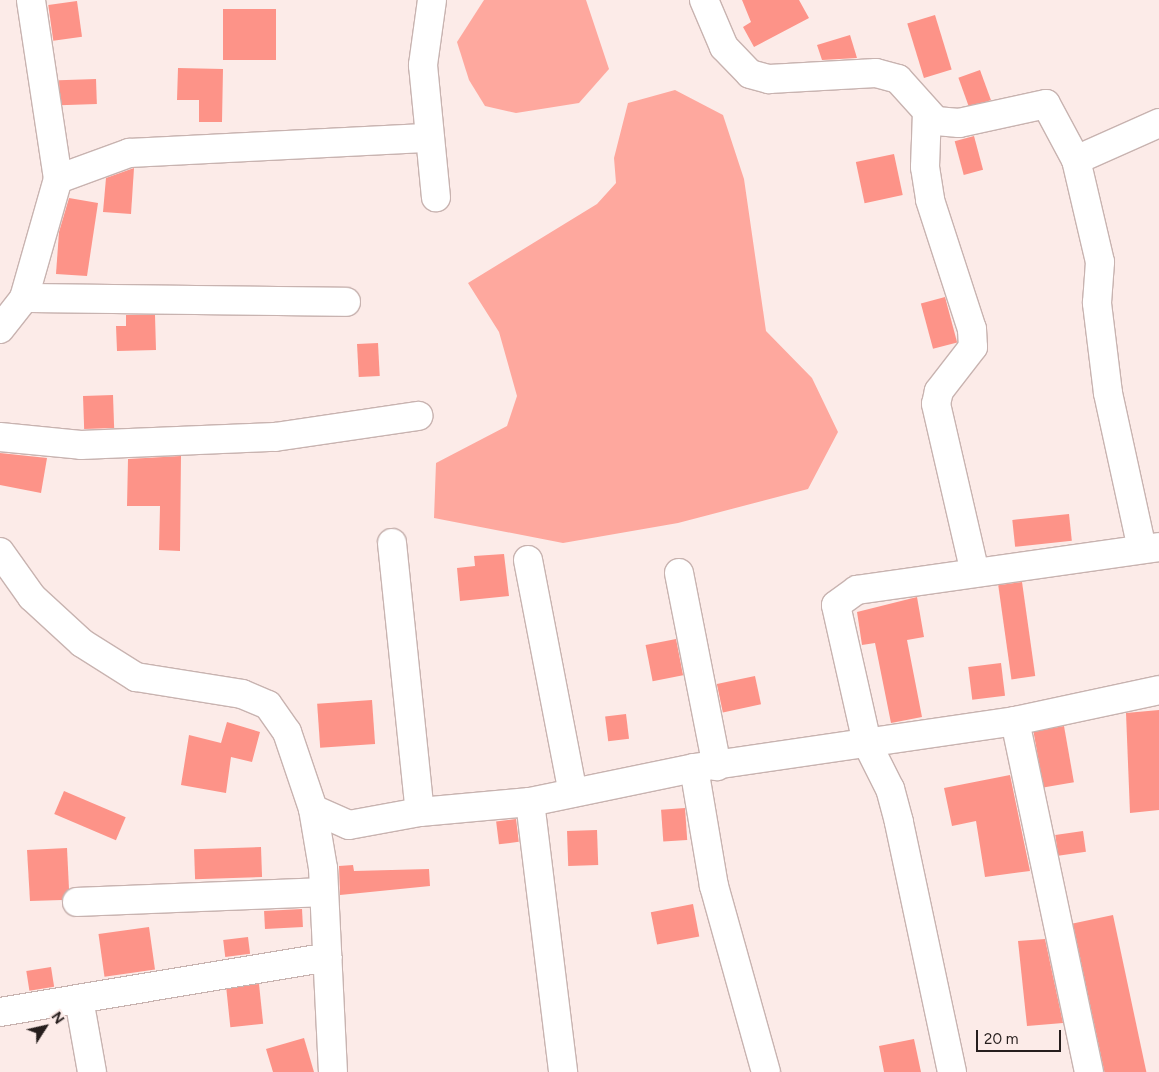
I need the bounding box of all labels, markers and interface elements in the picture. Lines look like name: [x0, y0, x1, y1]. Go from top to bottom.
north arrow: [20, 1002, 70, 1052]
text: N: [48, 1009, 68, 1027]
scale bar: [979, 1020, 1064, 1052]
text: 20 m: [984, 1030, 1018, 1048]

